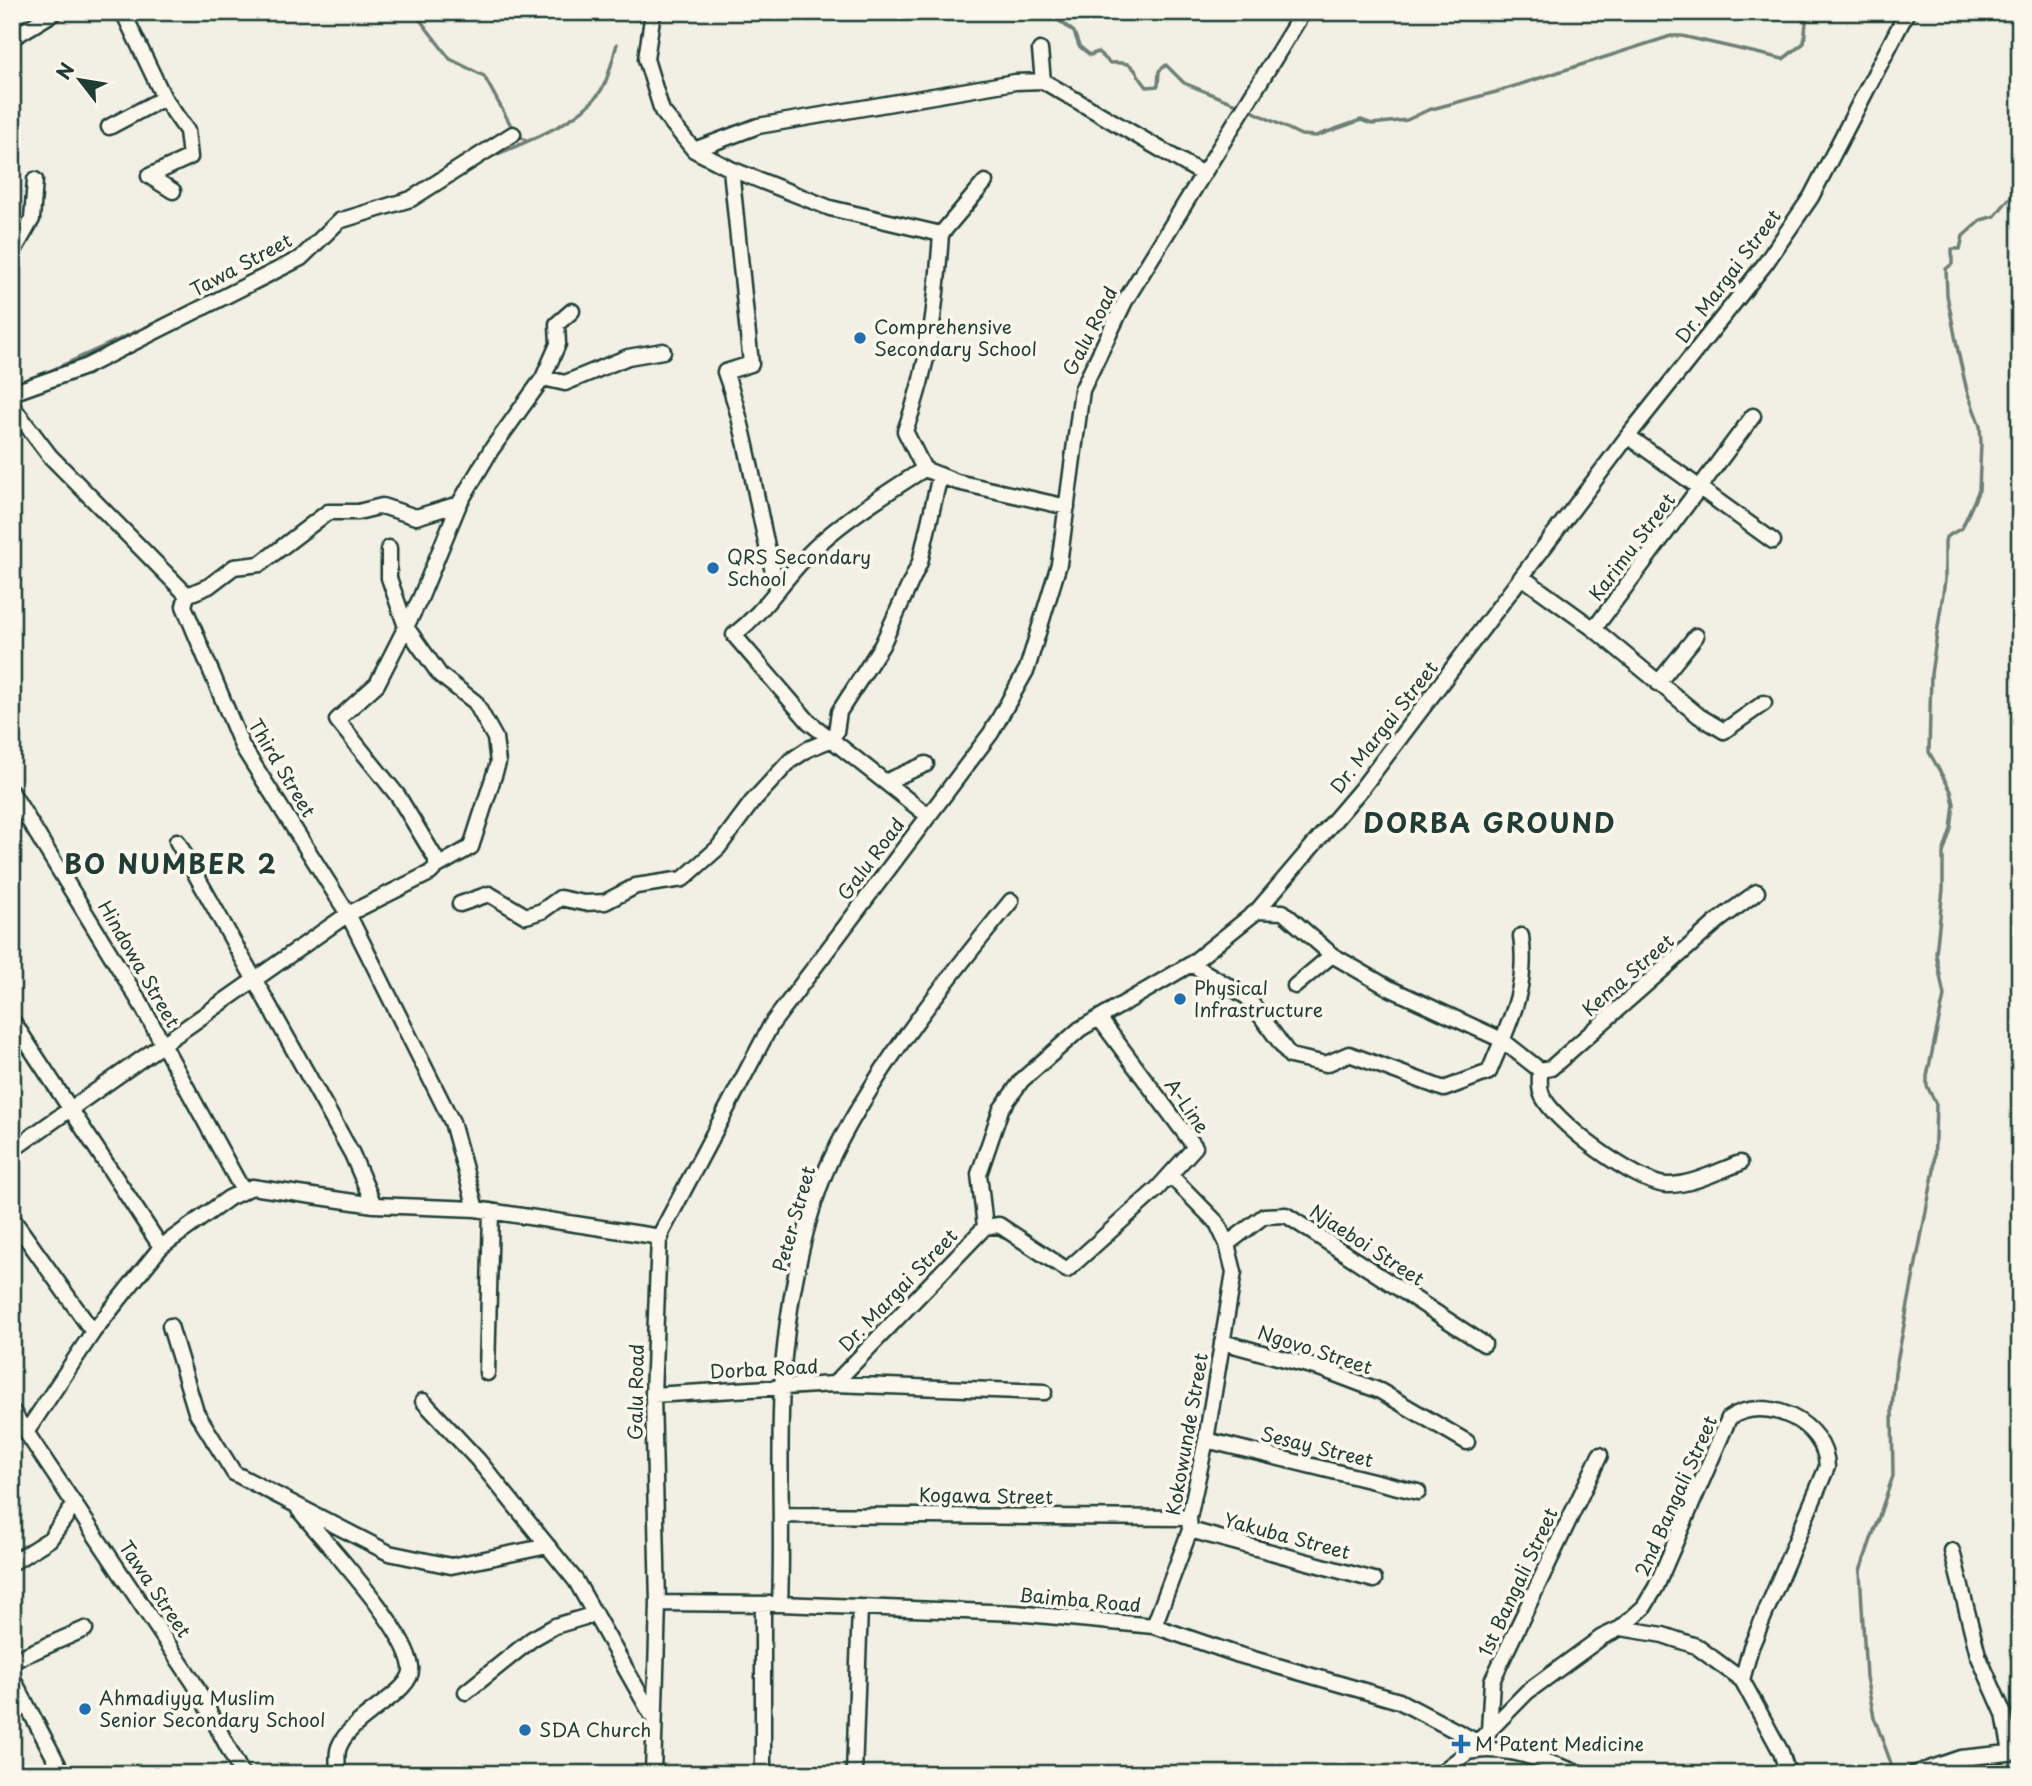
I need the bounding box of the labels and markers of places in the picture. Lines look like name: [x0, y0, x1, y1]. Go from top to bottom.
place label: Comprehensive Secondary School: [874, 312, 1037, 362]
marker: Comprehensive Secondary School: [852, 330, 868, 346]
place label: QRS Secondary School: [727, 542, 871, 592]
marker: QRS Secondary School: [705, 560, 721, 576]
place label: Physical Infrastructure: [1194, 973, 1323, 1023]
marker: Physical Infrastructure: [1172, 991, 1188, 1007]
place label: Ahmadiyya Muslim Senior Secondary School: [99, 1683, 325, 1733]
marker: Ahmadiyya Muslim Senior Secondary School: [77, 1701, 93, 1717]
place label: SDA Church: [539, 1715, 651, 1743]
marker: SDA Church: [517, 1722, 533, 1738]
place label: M Patent Medicine: [1475, 1729, 1644, 1757]
marker: M Patent Medicine: [1453, 1736, 1469, 1752]

